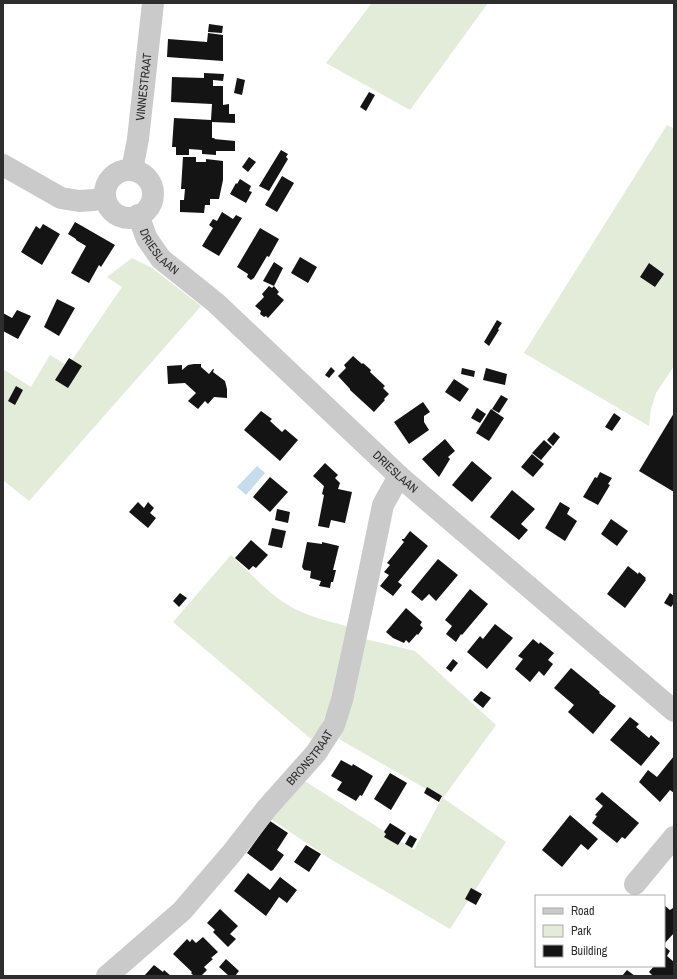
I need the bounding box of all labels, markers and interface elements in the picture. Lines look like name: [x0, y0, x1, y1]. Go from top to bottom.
street label: VINNESTRAAT: [132, 52, 155, 122]
street label: DRIESLAAN: [136, 226, 182, 278]
street label: DRIESLAAN: [369, 447, 421, 497]
street label: BRONSTRAAT: [283, 727, 337, 789]
legend: [535, 895, 665, 967]
text: Road: [571, 903, 595, 919]
text: Park: [571, 923, 591, 939]
text: Building: [571, 943, 608, 959]

